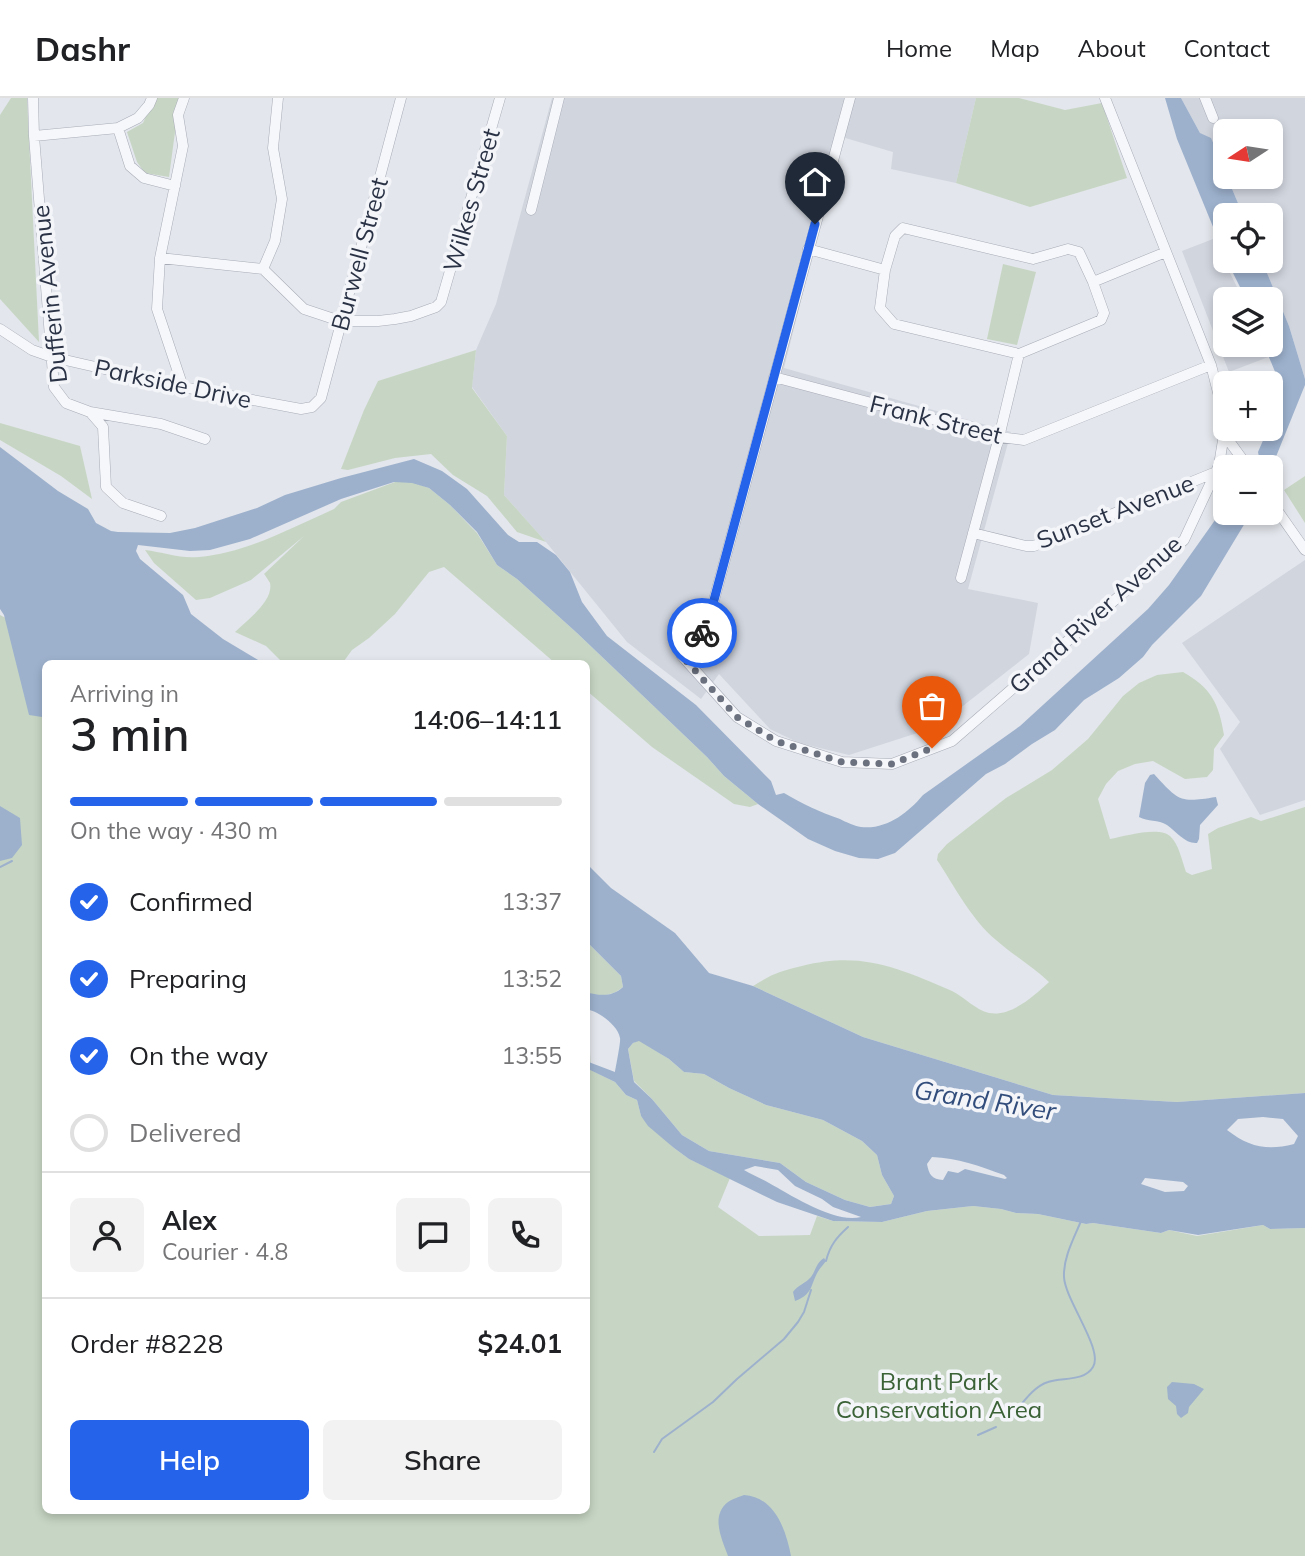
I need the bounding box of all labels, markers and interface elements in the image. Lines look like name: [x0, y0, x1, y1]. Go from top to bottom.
text: Dashr: [35, 28, 130, 69]
text: Home: [886, 33, 952, 63]
text: Map: [990, 33, 1040, 63]
text: About: [1078, 33, 1146, 63]
text: Contact: [1184, 33, 1270, 63]
north arrow: [1213, 119, 1283, 189]
map controls: [1213, 119, 1283, 525]
street label: Wilkes Street: [436, 125, 506, 275]
pin: [785, 152, 845, 224]
icon: home: [796, 163, 834, 201]
street label: Burwell Street: [324, 174, 394, 334]
button: locate: [1213, 203, 1283, 273]
street label: Dufferin Avenue: [25, 204, 73, 384]
button: layers: [1213, 287, 1283, 357]
street label: Parkside Drive: [92, 352, 254, 414]
button: +: [1213, 371, 1283, 441]
street label: Frank Street: [867, 388, 1005, 450]
button: −: [1213, 455, 1283, 525]
street label: Sunset Avenue: [1032, 467, 1198, 555]
street label: Grand River Avenue: [1003, 529, 1187, 699]
courier: [667, 598, 737, 668]
icon: bike: [683, 614, 721, 652]
pin: [902, 676, 962, 748]
text: Arriving in: [70, 679, 179, 708]
icon: bag: [913, 687, 951, 725]
text: 14:06–14:11: [412, 703, 562, 736]
text: 3 min: [70, 705, 189, 763]
text: On the way · 430 m: [70, 816, 278, 845]
icon: check: [70, 883, 108, 921]
text: Confirmed: [129, 885, 253, 918]
text: 13:37: [502, 887, 562, 916]
icon: check: [70, 960, 108, 998]
text: Preparing: [129, 962, 247, 995]
text: 13:52: [502, 964, 562, 993]
icon: check: [70, 1037, 108, 1075]
text: On the way: [129, 1039, 268, 1072]
text: 13:55: [502, 1041, 562, 1070]
water label: Grand River: [912, 1073, 1060, 1128]
text: Delivered: [129, 1116, 242, 1149]
button: person: [70, 1198, 144, 1272]
button: chat: [396, 1198, 470, 1272]
button: phone: [488, 1198, 562, 1272]
text: Alex: [162, 1204, 217, 1237]
text: Courier · 4.8: [162, 1237, 288, 1266]
text: Order #8228: [70, 1327, 223, 1360]
text: $24.01: [478, 1327, 562, 1360]
park label: Brant Park Conservation Area: [836, 1366, 1042, 1424]
button: Help: [70, 1420, 309, 1500]
button: Share: [323, 1420, 562, 1500]

